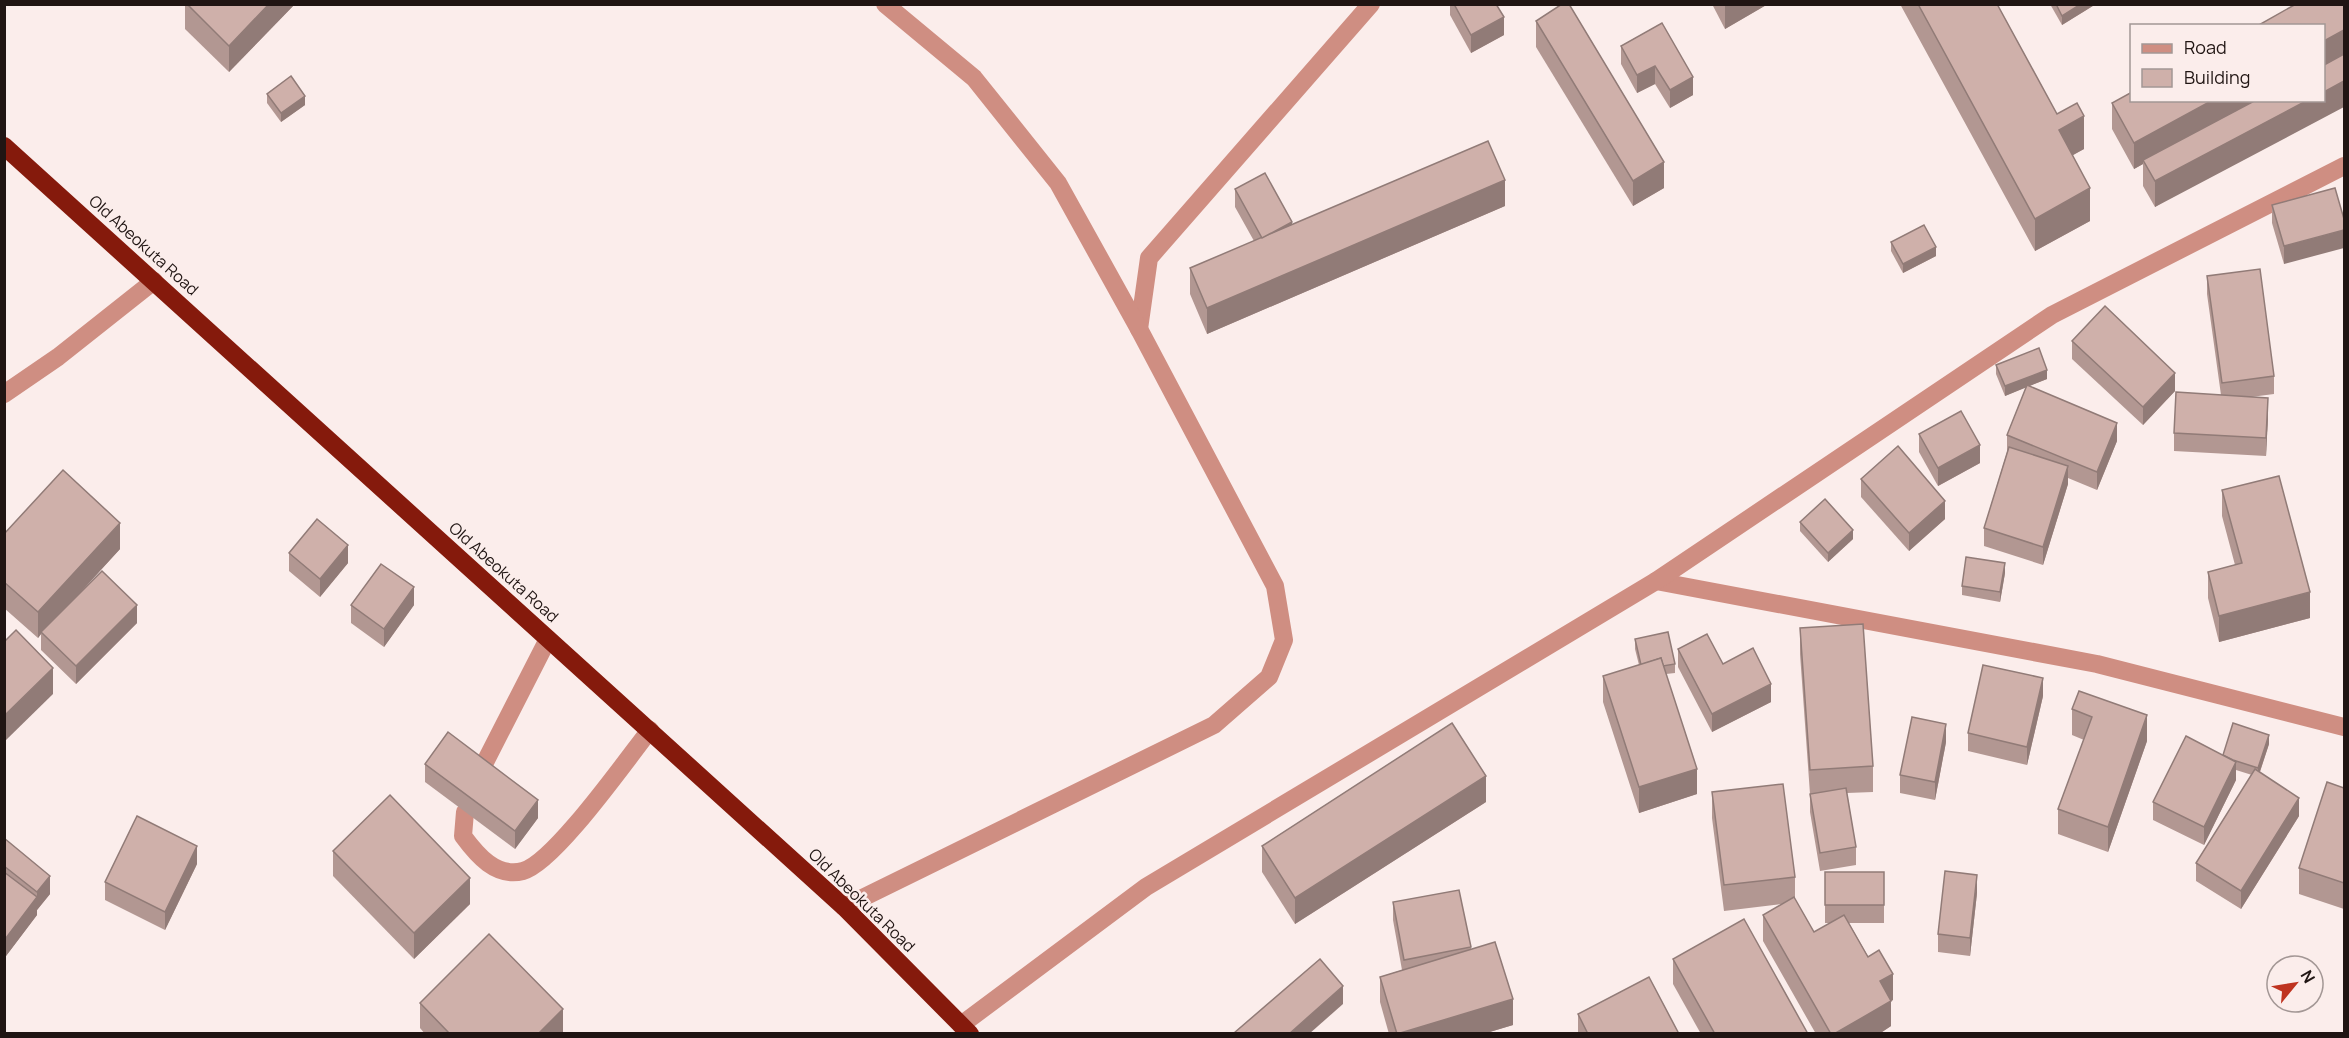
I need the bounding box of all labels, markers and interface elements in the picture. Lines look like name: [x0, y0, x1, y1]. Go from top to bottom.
legend: [2130, 24, 2325, 102]
text: Road: [2184, 35, 2227, 59]
text: Building: [2184, 65, 2250, 89]
street label: Old Abeokuta Road: [85, 190, 203, 300]
street label: Old Abeokuta Road: [445, 517, 563, 627]
street label: Old Abeokuta Road: [804, 843, 920, 957]
north arrow: [2265, 954, 2325, 1014]
text: N: [2296, 966, 2320, 987]

